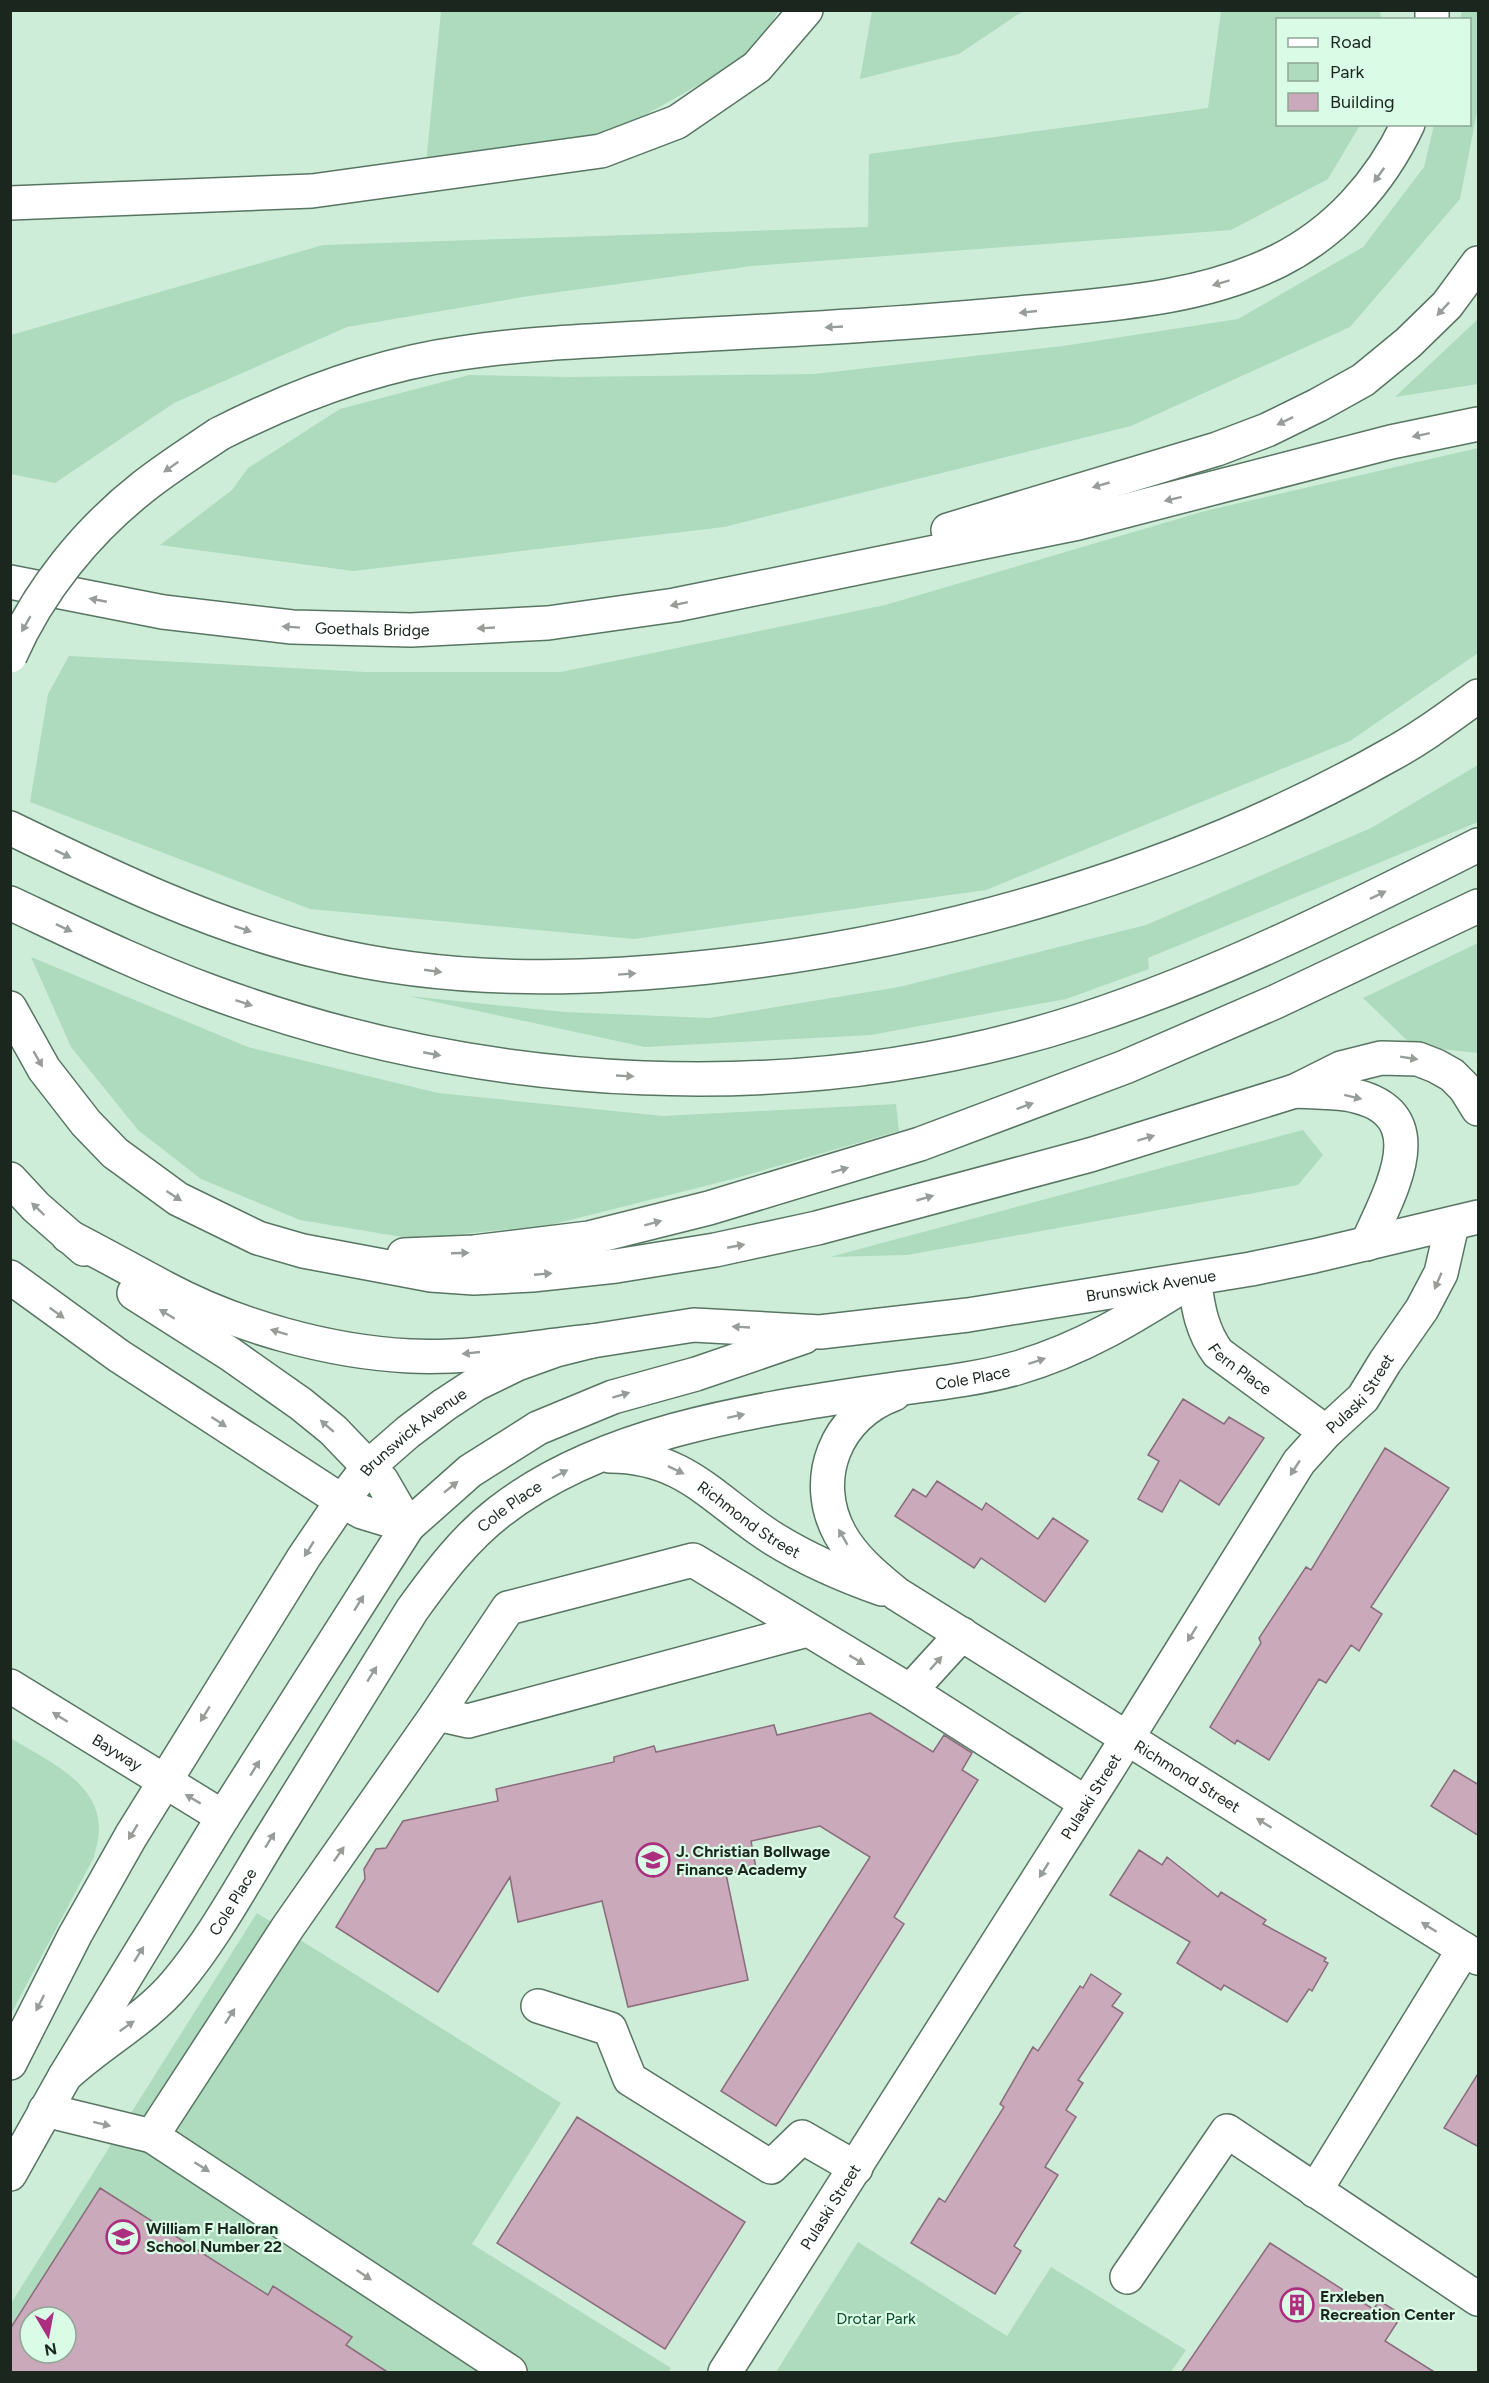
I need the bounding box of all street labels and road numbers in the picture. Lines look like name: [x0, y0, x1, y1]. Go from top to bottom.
street label: Goethals Bridge: [315, 618, 430, 640]
street label: Brunswick Avenue: [1084, 1265, 1217, 1305]
street label: Fern Place: [1204, 1340, 1276, 1399]
street label: Pulaski Street: [1322, 1350, 1397, 1437]
street label: Cole Place: [934, 1361, 1012, 1393]
street label: Brunswick Avenue: [355, 1383, 470, 1480]
street label: Cole Place: [473, 1476, 545, 1536]
street label: Richmond Street: [694, 1476, 804, 1562]
street label: Bayway: [89, 1729, 146, 1775]
street label: Richmond Street: [1131, 1736, 1244, 1816]
street label: Pulaski Street: [1056, 1750, 1125, 1843]
street label: Cole Place: [204, 1864, 260, 1939]
street label: Pulaski Street: [796, 2160, 864, 2253]

